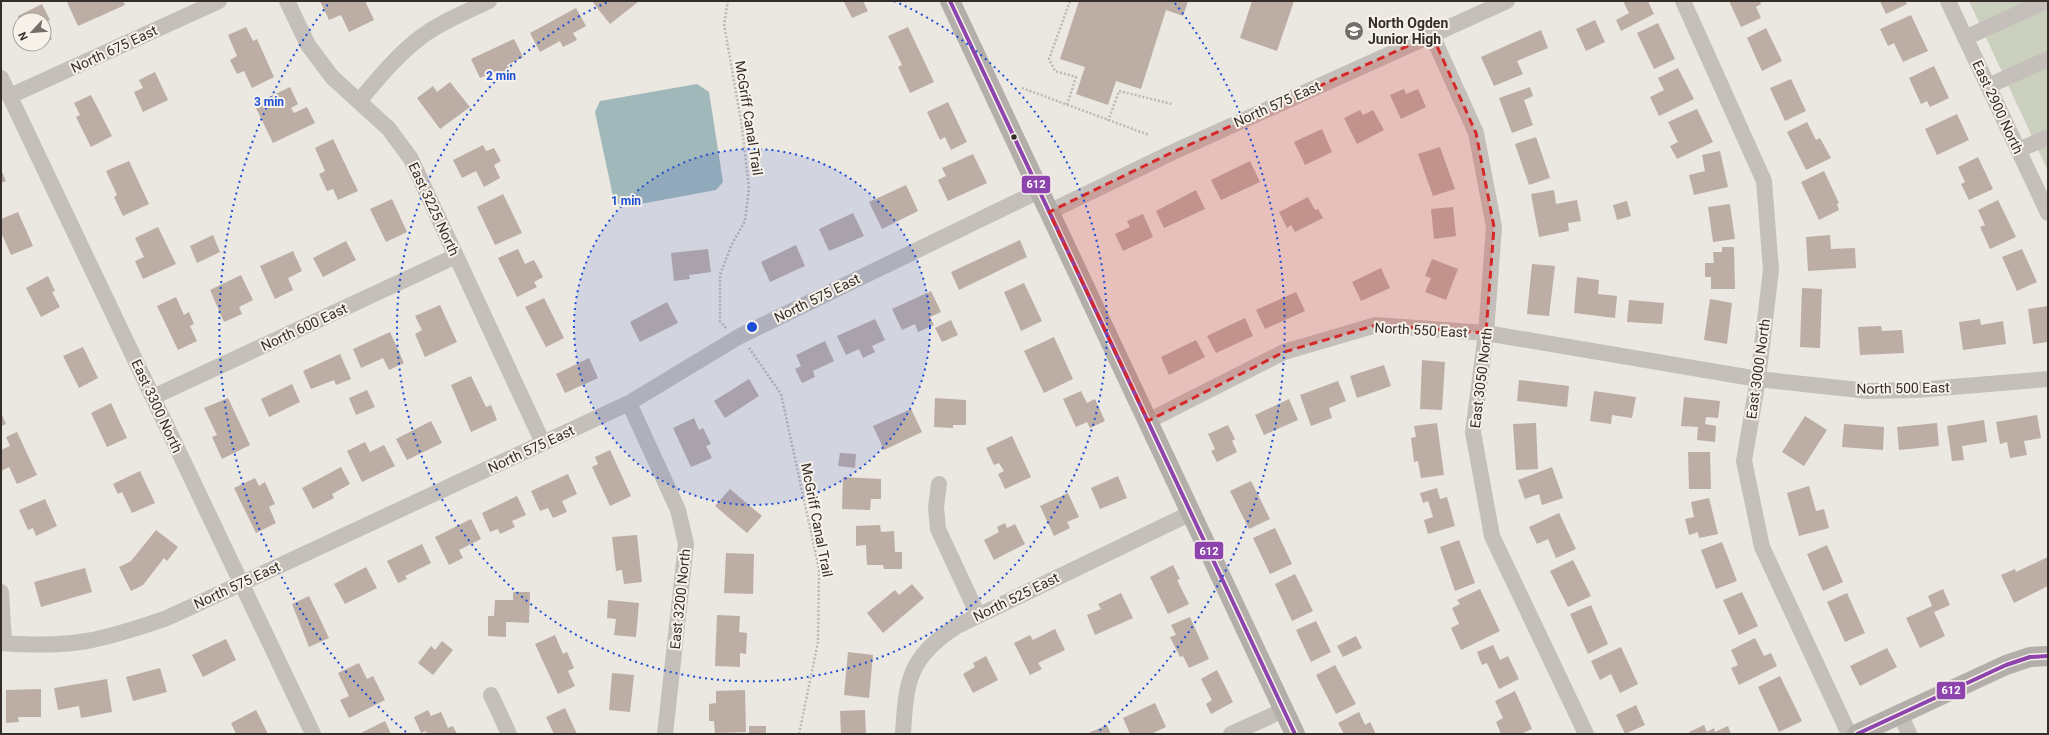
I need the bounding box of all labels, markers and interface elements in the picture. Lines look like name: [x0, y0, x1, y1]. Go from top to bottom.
north arrow: [12, 12, 52, 52]
place label: North Ogden Junior High: [1368, 15, 1448, 47]
school or university icon: North Ogden Junior High: [1343, 20, 1365, 42]
street label: North 675 East: [68, 22, 160, 76]
text: N: [16, 30, 31, 43]
street label: East 2900 North: [1969, 58, 2027, 156]
street label: McGriff Canal Trail: [732, 60, 766, 176]
text: 2 min: [486, 69, 516, 83]
street label: North 575 East: [1231, 78, 1323, 130]
text: 3 min: [254, 95, 284, 109]
unlabelled marker: [1009, 132, 1019, 142]
street label: East 3225 North: [405, 160, 463, 258]
line badge: 612: [1021, 175, 1051, 194]
text: 612: [1027, 178, 1045, 191]
text: 1 min: [611, 194, 641, 208]
street label: North 575 East: [772, 270, 863, 326]
street label: North 600 East: [258, 300, 350, 354]
street label: East 3000 North: [1743, 318, 1773, 420]
centre of rings: [745, 320, 759, 334]
street label: North 550 East: [1374, 320, 1468, 340]
street label: East 3050 North: [1467, 327, 1495, 429]
street label: East 3300 North: [128, 357, 186, 455]
street label: North 500 East: [1856, 379, 1950, 397]
street label: North 575 East: [485, 422, 577, 476]
street label: McGriff Canal Trail: [798, 462, 836, 578]
line badge: 612: [1194, 541, 1224, 560]
text: 612: [1200, 545, 1218, 558]
street label: East 3200 North: [667, 548, 693, 650]
street label: North 575 East: [191, 558, 283, 612]
street label: North 525 East: [971, 569, 1062, 625]
line badge: 612: [1936, 681, 1966, 700]
text: 612: [1942, 684, 1960, 697]

